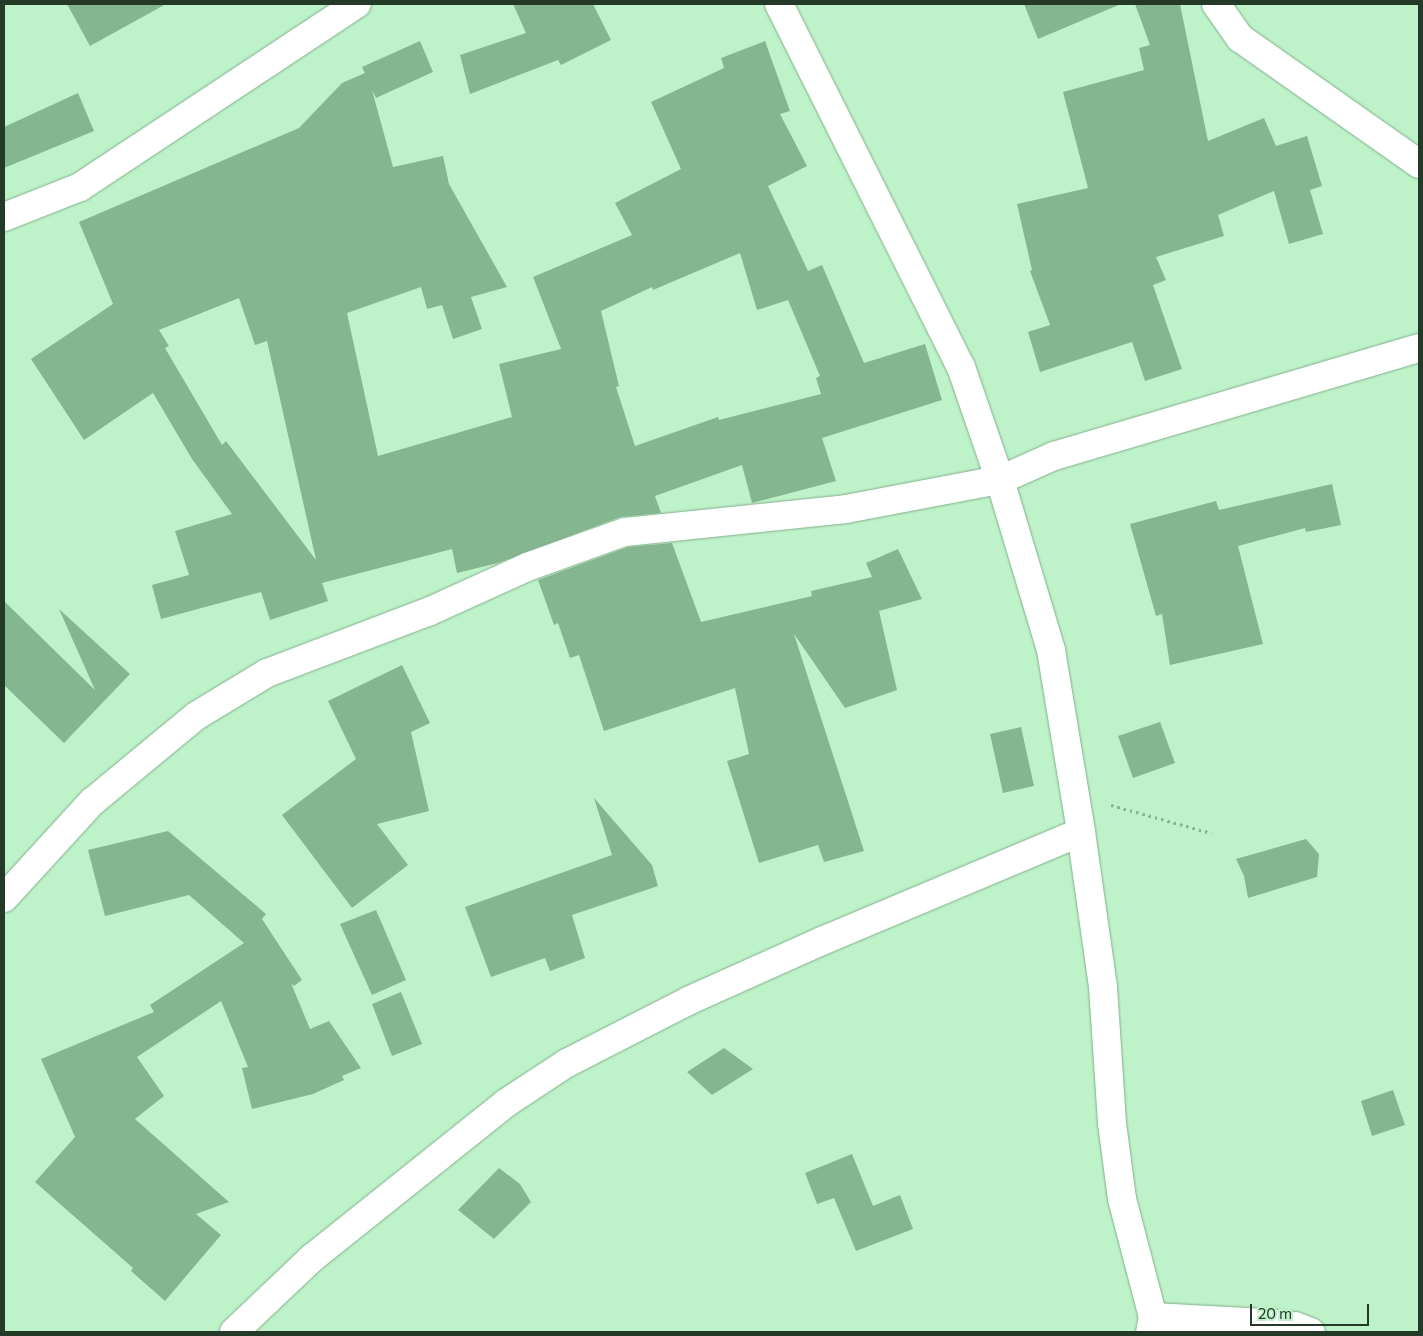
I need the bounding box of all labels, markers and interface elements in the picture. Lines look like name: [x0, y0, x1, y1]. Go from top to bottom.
scale bar: [1253, 1294, 1372, 1326]
text: 20 m: [1258, 1304, 1292, 1322]

